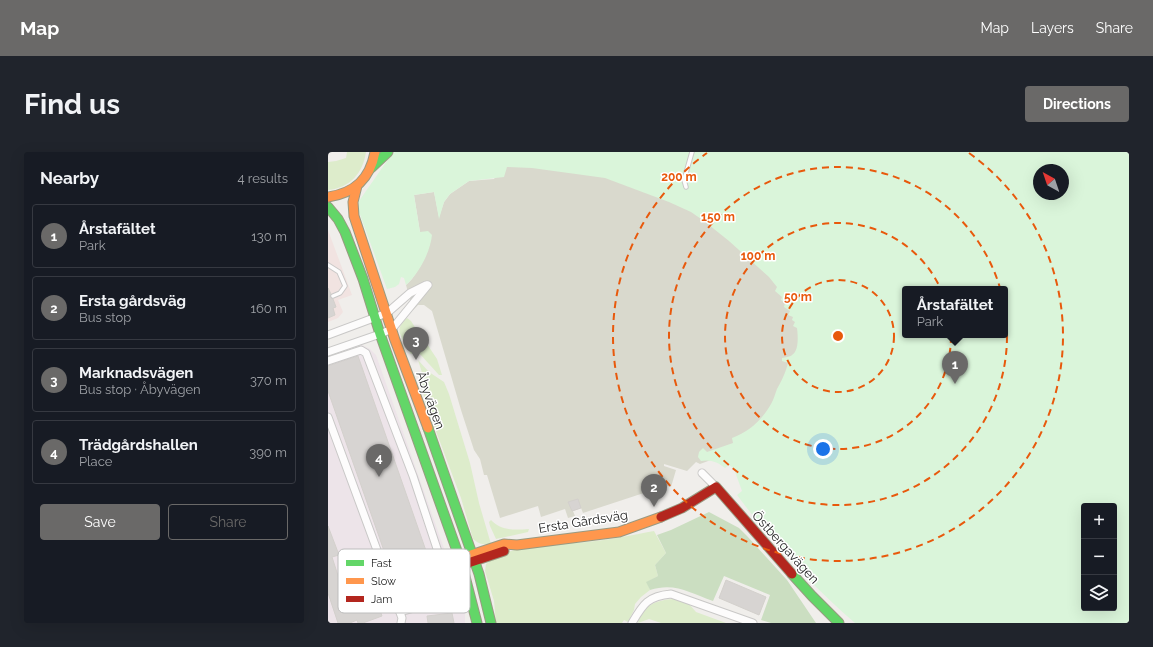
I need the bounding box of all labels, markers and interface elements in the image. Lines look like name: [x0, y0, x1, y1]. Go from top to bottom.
text: Map: [20, 17, 59, 39]
text: Map: [981, 20, 1009, 36]
text: Layers: [1031, 20, 1074, 36]
text: Share: [1096, 20, 1133, 36]
button: Directions: [1025, 86, 1129, 122]
text: Find us: [24, 88, 120, 121]
north arrow: [1033, 164, 1069, 200]
text: Nearby: [40, 168, 99, 188]
text: 200 m: [661, 170, 697, 184]
text: 4 results: [237, 171, 288, 186]
text: 150 m: [701, 210, 735, 224]
text: Årstafältet: [79, 220, 156, 238]
text: 1: [51, 229, 57, 244]
text: 130 m: [251, 229, 287, 244]
text: Park: [79, 238, 106, 253]
text: 100 m: [741, 249, 775, 263]
popup: [902, 286, 1008, 338]
text: 50 m: [784, 290, 812, 304]
text: Ersta gårdsväg: [79, 292, 186, 310]
text: Årstafältet: [917, 296, 993, 314]
text: 2: [50, 301, 58, 316]
text: 160 m: [250, 301, 287, 316]
text: Bus stop: [79, 310, 131, 325]
text: Park: [917, 314, 943, 329]
pin: 3: [403, 327, 429, 360]
centre of rings: [831, 329, 845, 343]
pin: 1: [942, 351, 968, 384]
text: Marknadsvägen: [79, 364, 193, 382]
street label: Åbyvägen: [413, 369, 449, 431]
text: 3: [50, 373, 58, 388]
text: 370 m: [250, 373, 287, 388]
text: Bus stop · Åbyvägen: [79, 382, 201, 397]
text: Trädgårdshallen: [79, 436, 198, 454]
your location: [813, 439, 833, 459]
pin: 4: [366, 444, 392, 477]
text: 4: [50, 445, 58, 460]
text: 390 m: [249, 445, 287, 460]
text: Place: [79, 454, 112, 469]
pin: 2: [641, 474, 667, 507]
map controls: [1081, 503, 1117, 611]
button: +: [1081, 503, 1117, 539]
button: Save: [40, 504, 160, 540]
button: Share: [168, 504, 288, 540]
street label: Ersta Gårdsväg: [537, 507, 629, 536]
street label: Östbergavägen: [749, 507, 823, 587]
button: −: [1081, 539, 1117, 575]
legend: [338, 549, 470, 613]
text: Fast: [371, 557, 392, 570]
text: Slow: [371, 575, 396, 588]
button: layers: [1081, 575, 1117, 611]
text: Jam: [371, 593, 392, 606]

